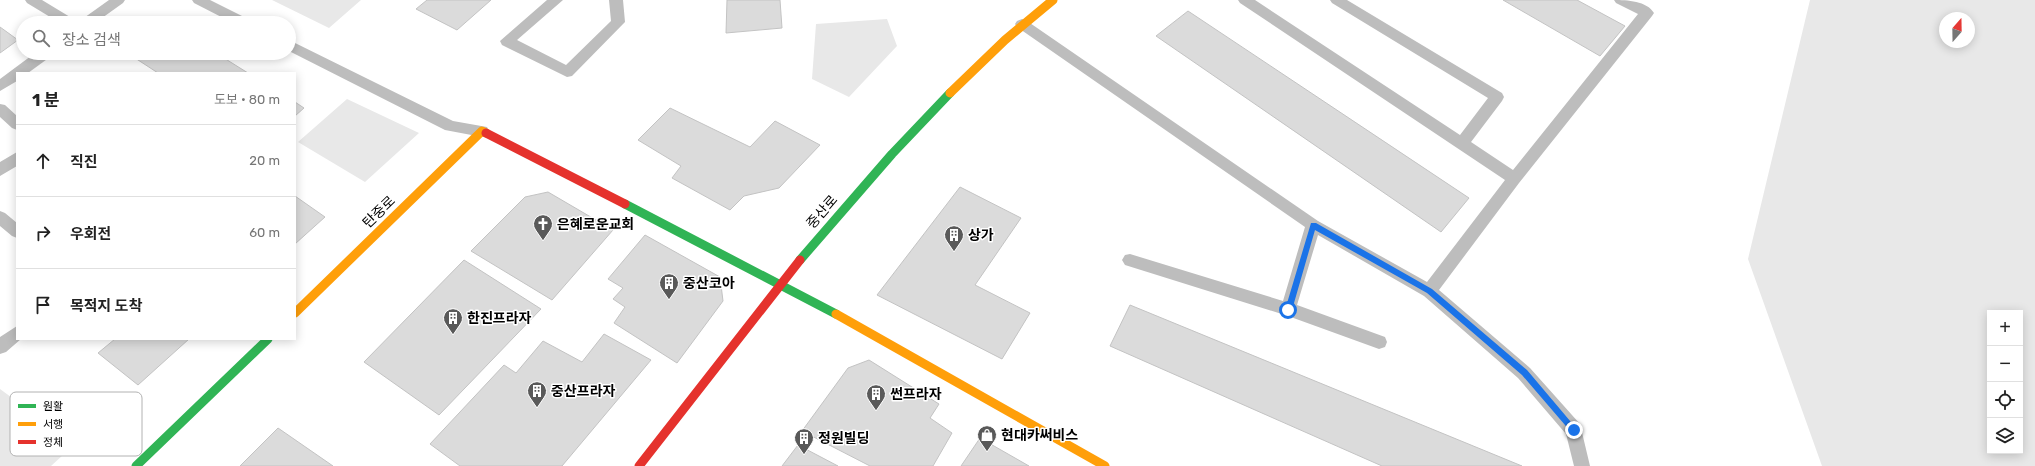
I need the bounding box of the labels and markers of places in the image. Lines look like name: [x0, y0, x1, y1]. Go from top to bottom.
church icon: 은혜로운교회: [532, 213, 554, 241]
place label: 은혜로운교회: [557, 216, 634, 233]
building icon: 상가: [943, 224, 965, 252]
place label: 상가: [968, 227, 994, 244]
building icon: 중산코아: [658, 272, 680, 300]
place label: 중산코아: [683, 275, 735, 292]
building icon: 한진프라자: [442, 307, 464, 335]
place label: 한진프라자: [467, 310, 532, 327]
building icon: 중산프라자: [526, 380, 548, 408]
place label: 중산프라자: [551, 383, 616, 400]
building icon: 썬프라자: [865, 383, 887, 411]
place label: 썬프라자: [890, 386, 942, 403]
shop icon: 현대카써비스: [976, 424, 998, 452]
building icon: 정원빌딩: [793, 427, 815, 455]
place label: 현대카써비스: [1001, 427, 1078, 444]
place label: 정원빌딩: [818, 430, 870, 447]

